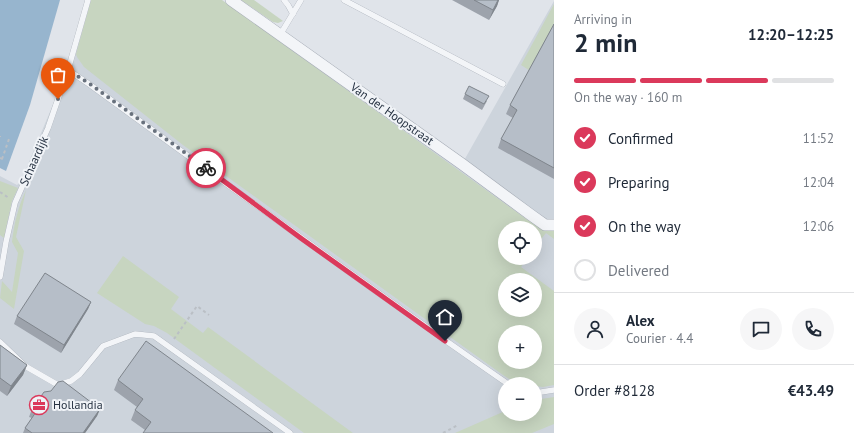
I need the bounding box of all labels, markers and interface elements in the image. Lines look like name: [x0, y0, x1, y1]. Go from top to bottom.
text: Arriving in: [574, 11, 632, 28]
text: 12:20–12:25: [748, 25, 834, 44]
text: 2 min: [574, 26, 637, 59]
pin: [41, 58, 75, 99]
icon: bag: [47, 64, 69, 86]
street label: Van der Hoopstraat: [347, 79, 437, 148]
text: On the way · 160 m: [574, 89, 682, 106]
icon: check: [574, 127, 596, 149]
text: Confirmed: [608, 129, 673, 148]
text: 11:52: [803, 130, 834, 147]
street label: Schaardijk: [16, 133, 51, 188]
courier: [186, 148, 226, 188]
icon: bike: [195, 157, 217, 179]
icon: check: [574, 171, 596, 193]
text: Preparing: [608, 173, 670, 192]
text: 12:04: [803, 174, 834, 191]
icon: check: [574, 215, 596, 237]
text: On the way: [608, 217, 681, 236]
text: 12:06: [803, 218, 834, 235]
map controls: [498, 221, 542, 421]
button: locate: [498, 221, 542, 265]
text: Delivered: [608, 261, 669, 280]
button: layers: [498, 273, 542, 317]
pin: [428, 300, 462, 341]
icon: home: [434, 306, 456, 328]
button: person: [574, 308, 616, 350]
button: chat: [740, 308, 782, 350]
button: phone: [792, 308, 834, 350]
text: Alex: [626, 311, 655, 330]
button: +: [498, 325, 542, 369]
text: Courier · 4.4: [626, 330, 693, 347]
button: −: [498, 377, 542, 421]
text: Order #8128: [574, 381, 655, 400]
text: €43.49: [788, 381, 834, 400]
office icon: Hollandia: [28, 394, 50, 416]
place label: Hollandia: [53, 397, 103, 412]

